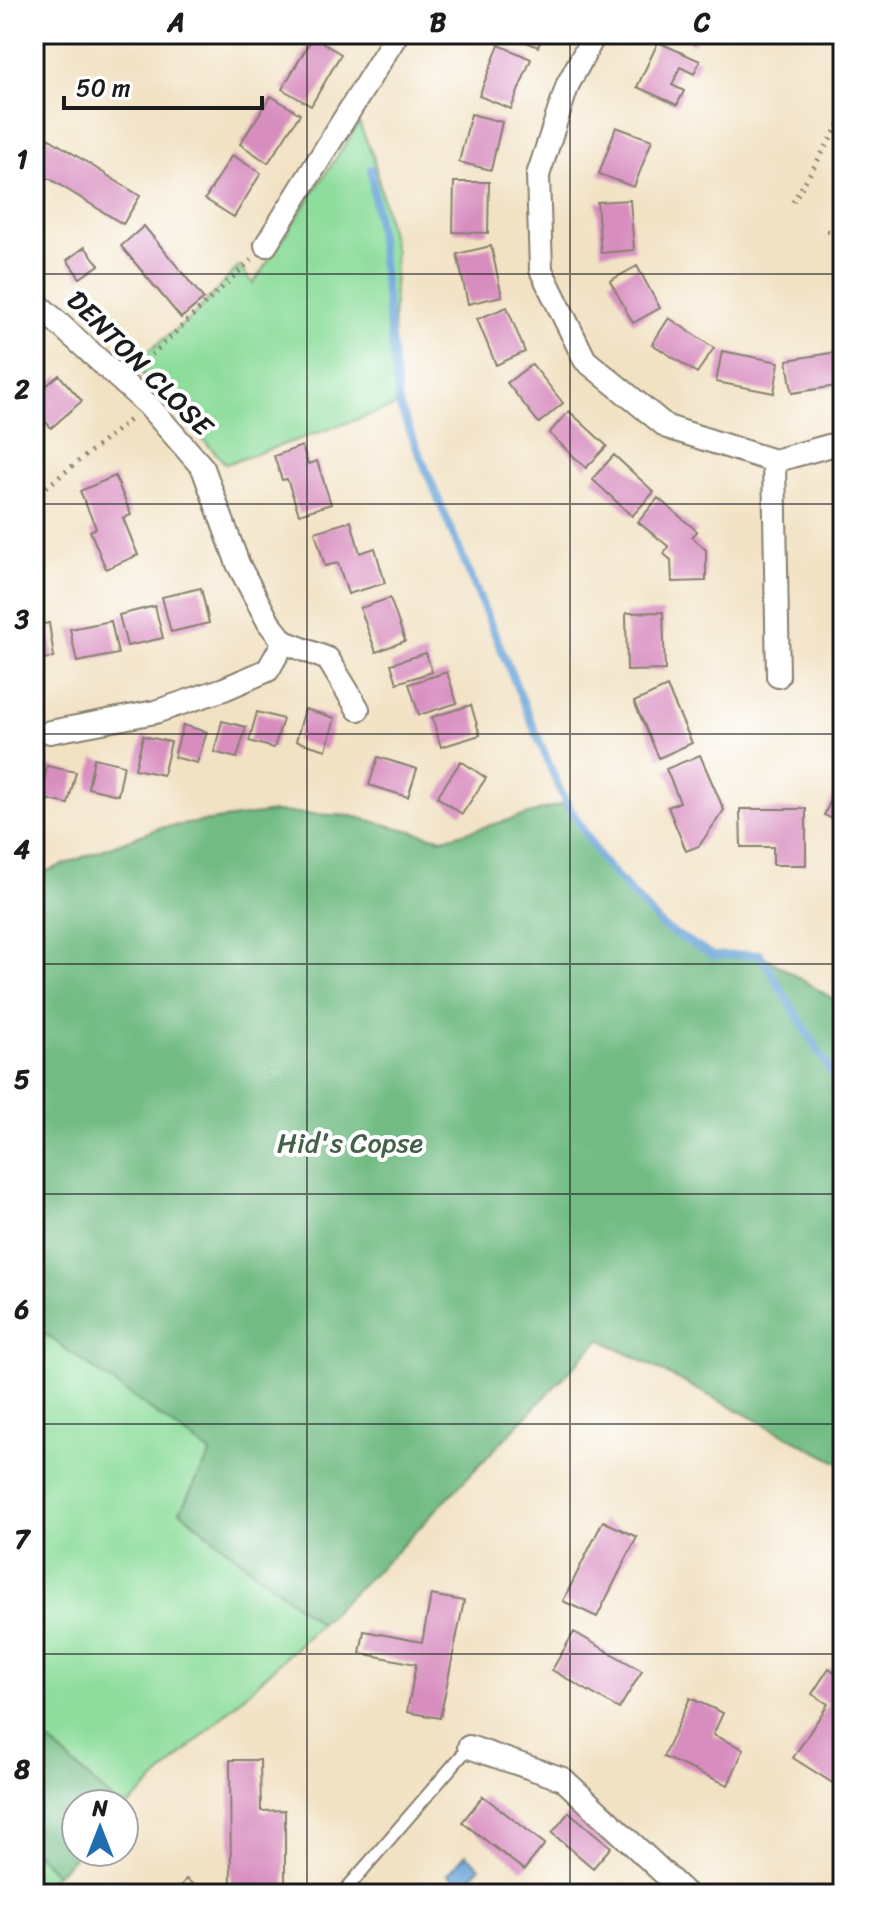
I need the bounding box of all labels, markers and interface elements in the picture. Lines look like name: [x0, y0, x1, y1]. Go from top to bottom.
text: A: [166, 0, 185, 45]
text: B: [430, 0, 447, 45]
text: C: [693, 0, 711, 45]
scale bar: [64, 60, 262, 110]
text: 50 m: [76, 67, 131, 109]
text: 1: [16, 136, 28, 182]
street label: DENTON CLOSE: [55, 278, 226, 449]
text: 2: [13, 366, 30, 412]
text: 3: [14, 596, 30, 642]
text: 4: [14, 826, 30, 872]
text: 5: [14, 1056, 30, 1102]
park label: Hid's Copse: [277, 1118, 423, 1167]
text: 6: [14, 1286, 30, 1332]
text: 7: [15, 1516, 32, 1562]
text: 8: [13, 1746, 30, 1792]
north arrow: [60, 1788, 140, 1868]
text: N: [91, 1789, 108, 1828]

